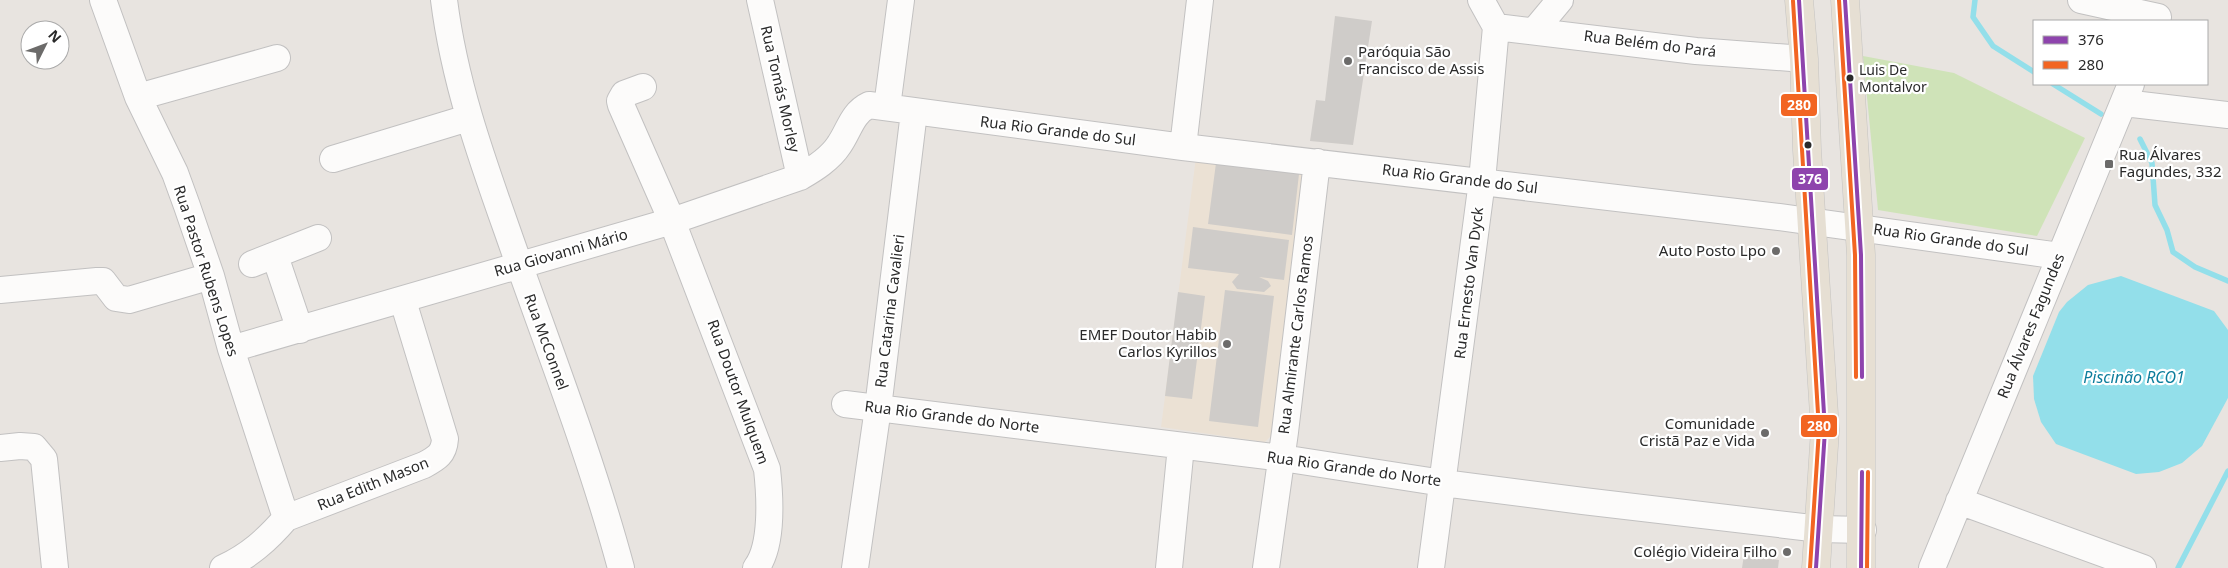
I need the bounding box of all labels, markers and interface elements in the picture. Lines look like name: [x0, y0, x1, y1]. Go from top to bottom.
north arrow: [20, 20, 70, 70]
legend: [2033, 20, 2208, 85]
street label: Rua Tomás Morley: [757, 23, 805, 154]
text: N: [44, 25, 66, 47]
street label: Rua Belém do Pará: [1583, 25, 1718, 61]
text: 376: [2078, 29, 2104, 49]
place label: Paróquia São Francisco de Assis: [1358, 41, 1484, 78]
text: 280: [2078, 54, 2104, 74]
marker: Paróquia São Francisco de Assis: [1342, 55, 1354, 67]
place label: Luis De Montalvor: [1859, 60, 1927, 96]
marker: Luis De Montalvor: [1845, 73, 1855, 83]
line badge: 280: [1780, 93, 1818, 117]
text: 280: [1787, 95, 1811, 114]
street label: Rua Rio Grande do Sul: [979, 111, 1137, 149]
unlabelled marker: [1803, 140, 1813, 150]
place label: Rua Álvares Fagundes, 332: [2119, 144, 2222, 181]
marker: Rua Álvares Fagundes, 332: [2103, 158, 2115, 170]
street label: Rua Rio Grande do Sul: [1381, 159, 1539, 197]
line badge: 376: [1791, 167, 1829, 191]
text: 376: [1798, 169, 1822, 188]
street label: Rua Pastor Rubens Lopes: [170, 183, 244, 359]
street label: Rua Ernesto Van Dyck: [1449, 206, 1487, 360]
street label: Rua Rio Grande do Sul: [1872, 218, 2030, 260]
street label: Rua Giovanni Mário: [492, 223, 630, 281]
street label: Rua Catarina Cavalieri: [870, 233, 908, 389]
street label: Rua Almirante Carlos Ramos: [1273, 235, 1317, 435]
place label: Auto Posto Lpo: [1659, 240, 1766, 260]
marker: Auto Posto Lpo: [1770, 245, 1782, 257]
street label: Rua Álvares Fagundes: [1992, 250, 2068, 401]
street label: Rua McConnel: [520, 291, 574, 393]
street label: Rua Doutor Mulquem: [703, 317, 774, 467]
place label: EMEF Doutor Habib Carlos Kyrillos: [1079, 324, 1217, 361]
marker: EMEF Doutor Habib Carlos Kyrillos: [1221, 338, 1233, 350]
water label: Piscinão RCO1: [2083, 366, 2185, 388]
street label: Rua Rio Grande do Norte: [864, 395, 1041, 437]
place label: Comunidade Cristã Paz e Vida: [1639, 413, 1755, 450]
line badge: 280: [1800, 414, 1838, 438]
text: 280: [1807, 416, 1831, 435]
marker: Comunidade Cristã Paz e Vida: [1759, 427, 1771, 439]
street label: Rua Rio Grande do Norte: [1266, 446, 1443, 490]
street label: Rua Edith Mason: [314, 452, 431, 515]
place label: Colégio Videira Filho: [1634, 541, 1777, 561]
marker: Colégio Videira Filho: [1781, 546, 1793, 558]

